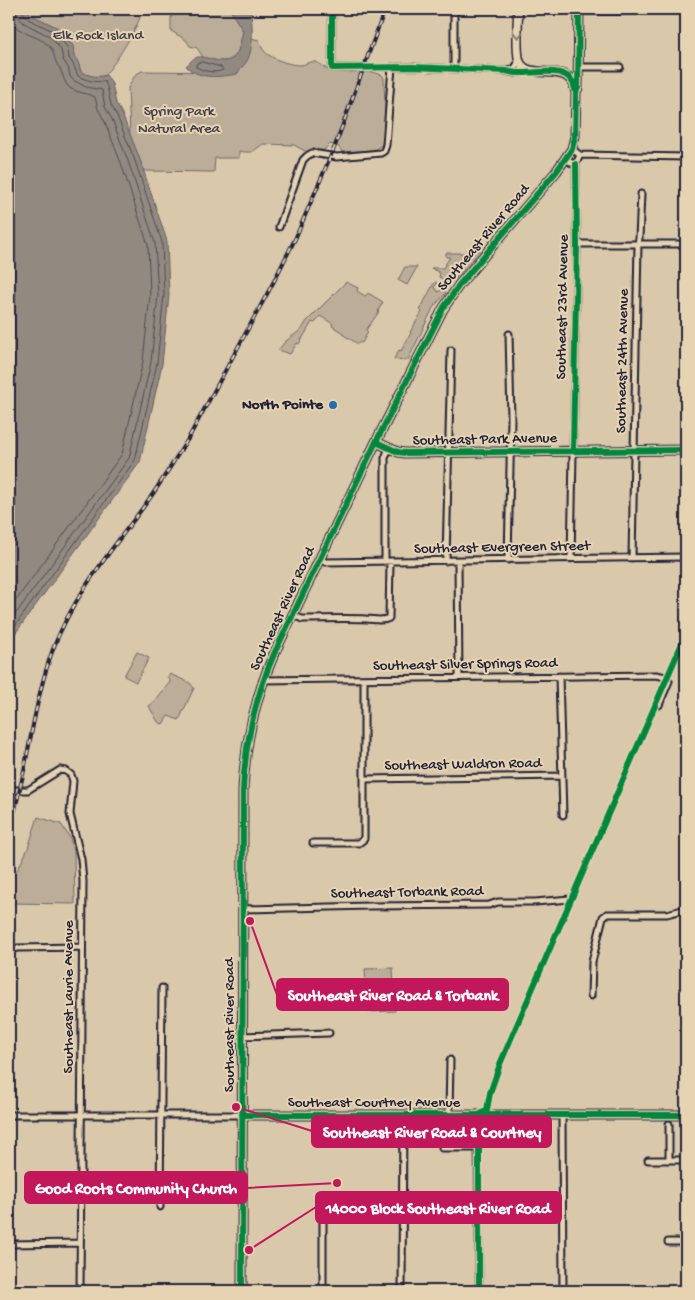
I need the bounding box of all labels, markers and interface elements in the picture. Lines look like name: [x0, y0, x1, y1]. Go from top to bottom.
park label: Elk Rock Island: [53, 27, 144, 45]
one-way arrow: [513, 31, 523, 39]
park label: Spring Park Natural Area: [138, 103, 221, 138]
street label: Southeast River Road: [434, 180, 535, 295]
street label: Southeast 23rd Avenue: [553, 234, 573, 380]
street label: Southeast 24th Avenue: [613, 288, 633, 433]
place label: North Pointe: [242, 396, 324, 414]
marker: North Pointe: [327, 399, 339, 411]
street label: Southeast Park Avenue: [413, 430, 558, 450]
street label: Southeast Evergreen Street: [414, 537, 592, 559]
street label: Southeast River Road: [246, 543, 320, 674]
street label: Southeast Silver Springs Road: [373, 654, 559, 676]
street label: Southeast Waldron Road: [384, 755, 543, 775]
street label: Southeast Torbank Road: [331, 883, 485, 903]
street label: Southeast Laurie Avenue: [60, 920, 78, 1074]
street label: Southeast River Road: [221, 957, 239, 1092]
callout: Southeast River Road & Torbank: [277, 979, 508, 1010]
text: Southeast River Road & Torbank: [288, 988, 500, 1007]
street label: Southeast Courtney Avenue: [288, 1094, 461, 1112]
callout: Southeast River Road & Courtney: [312, 1116, 551, 1147]
text: Southeast River Road & Courtney: [323, 1125, 541, 1144]
callout: Good Roots Community Church: [25, 1172, 247, 1203]
text: Good Roots Community Church: [35, 1181, 237, 1200]
callout: 14000 Block Southeast River Road: [316, 1192, 561, 1223]
text: 14000 Block Southeast River Road: [325, 1201, 552, 1220]

